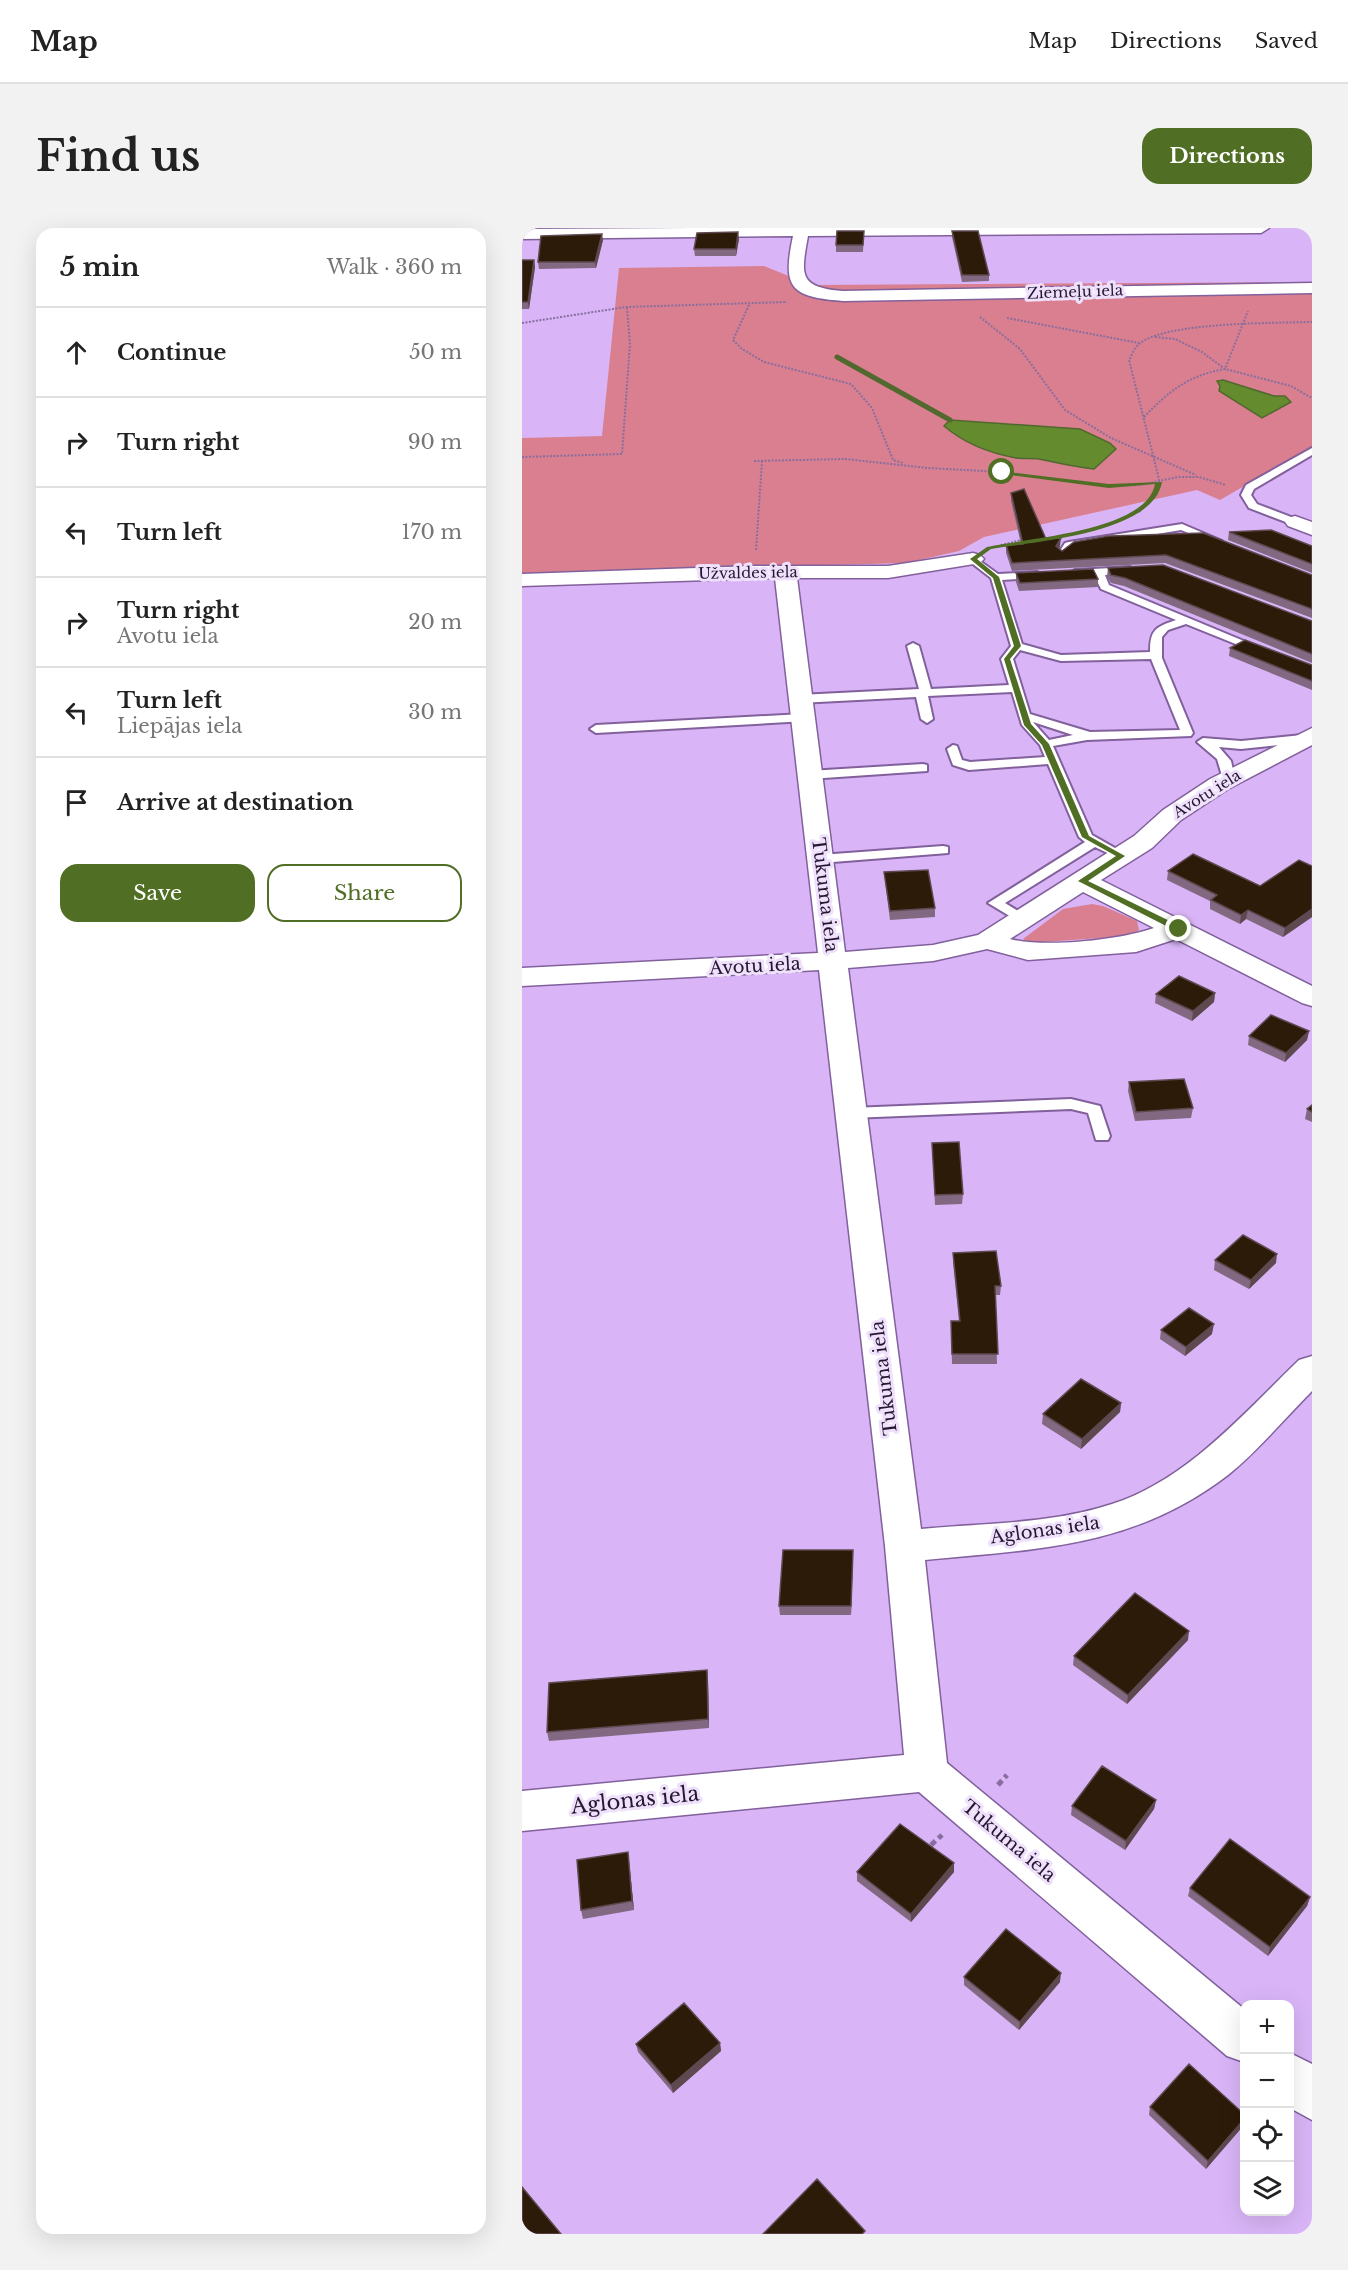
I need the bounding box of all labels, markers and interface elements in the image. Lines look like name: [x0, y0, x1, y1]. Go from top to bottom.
text: Map: [30, 24, 98, 59]
text: Map: [1028, 28, 1077, 54]
text: Directions: [1110, 28, 1222, 54]
text: Saved: [1255, 28, 1318, 54]
button: Directions: [1142, 128, 1312, 184]
text: Find us: [36, 130, 200, 182]
text: 5 min: [60, 251, 139, 283]
text: Walk · 360 m: [327, 255, 462, 279]
street label: Ziemeļu iela: [1027, 280, 1124, 303]
icon: ahead: [60, 336, 93, 369]
text: Continue: [117, 339, 226, 366]
text: 50 m: [409, 340, 462, 364]
icon: right: [60, 426, 93, 459]
text: Turn right: [117, 429, 239, 456]
text: 90 m: [408, 430, 462, 454]
route start: [988, 458, 1014, 484]
icon: left: [60, 516, 93, 549]
text: Turn left: [117, 519, 222, 546]
text: 170 m: [402, 520, 462, 544]
street label: Užvaldes iela: [698, 562, 799, 583]
text: Turn right: [117, 597, 239, 624]
icon: right: [60, 606, 93, 639]
text: 20 m: [408, 610, 462, 634]
text: Avotu iela: [117, 624, 219, 648]
text: Turn left: [117, 687, 222, 714]
icon: left: [60, 696, 93, 729]
text: 30 m: [408, 700, 462, 724]
text: Liepājas iela: [117, 714, 242, 738]
street label: Avotu iela: [1169, 765, 1245, 822]
icon: arrive: [60, 786, 93, 819]
text: Arrive at destination: [117, 789, 354, 816]
street label: Tukuma iela: [807, 837, 843, 954]
button: Save: [60, 864, 255, 922]
button: Share: [267, 864, 462, 922]
route end: [1165, 915, 1191, 941]
street label: Avotu iela: [708, 953, 801, 979]
street label: Tukuma iela: [866, 1319, 902, 1436]
street label: Aglonas iela: [988, 1511, 1101, 1549]
street label: Aglonas iela: [569, 1780, 701, 1820]
street label: Tukuma iela: [958, 1796, 1060, 1886]
map controls: [1240, 2000, 1294, 2216]
button: +: [1240, 2000, 1294, 2054]
button: −: [1240, 2054, 1294, 2108]
button: locate: [1240, 2108, 1294, 2162]
button: layers: [1240, 2162, 1294, 2216]

